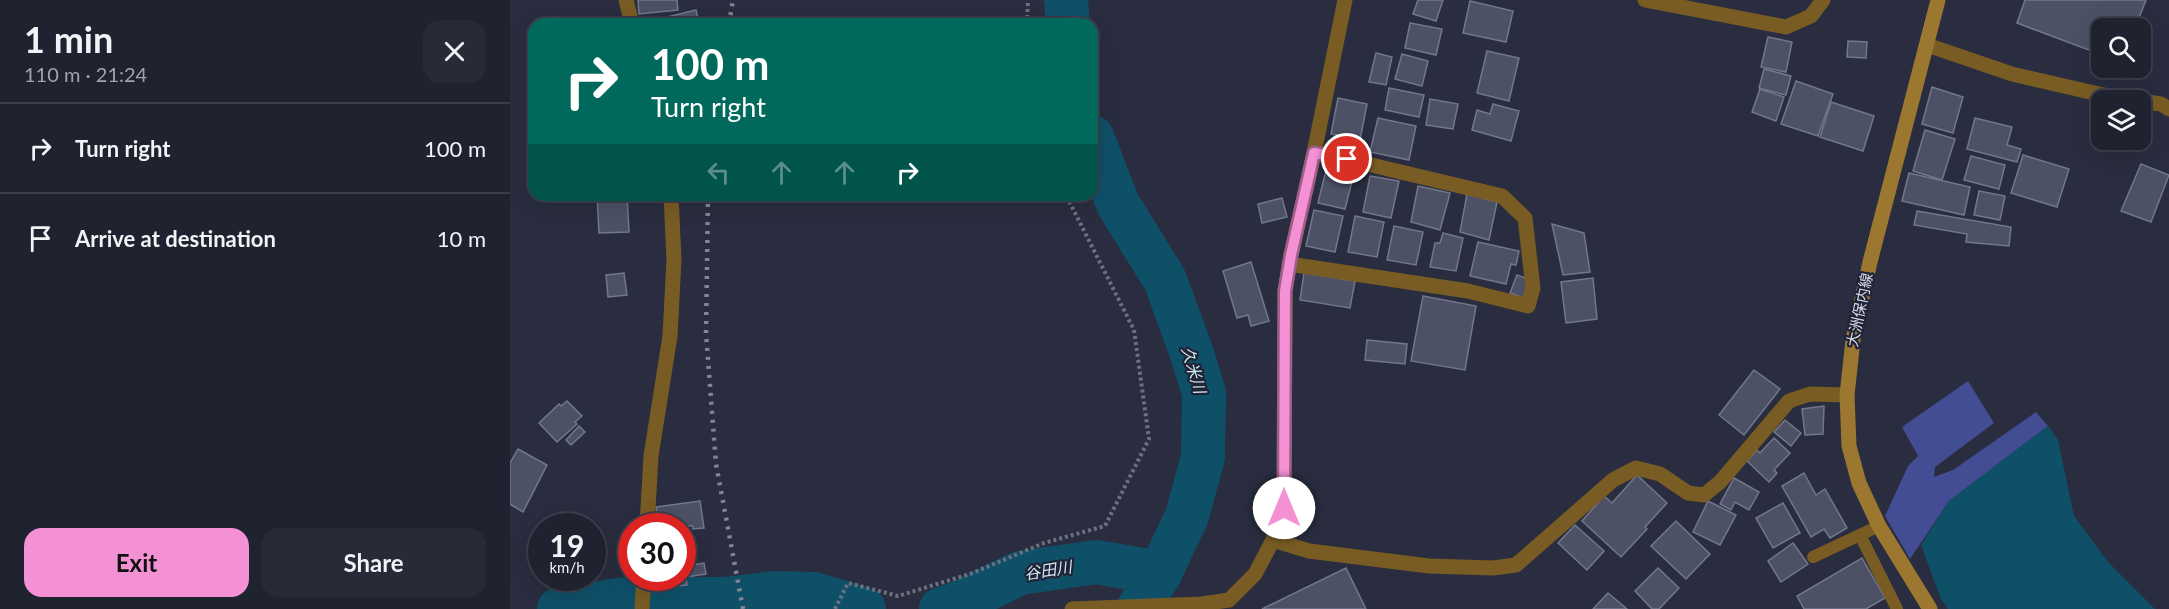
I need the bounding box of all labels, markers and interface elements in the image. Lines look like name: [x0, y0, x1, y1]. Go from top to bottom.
text: 1 min: [24, 17, 113, 61]
map controls: [2091, 18, 2151, 150]
button: search: [2091, 18, 2151, 78]
button: close: [423, 20, 486, 83]
text: 100 m: [651, 39, 769, 89]
icon: right: [552, 42, 630, 120]
text: 110 m · 21:24: [24, 62, 147, 86]
text: Turn right: [651, 90, 766, 123]
button: layers: [2091, 90, 2151, 150]
icon: right: [24, 132, 57, 165]
pin: [1321, 133, 1372, 184]
text: Turn right: [75, 135, 170, 162]
text: 100 m: [424, 135, 486, 162]
icon: arrive: [1330, 142, 1363, 175]
icon: left: [702, 156, 735, 189]
icon: ahead: [765, 156, 798, 189]
icon: ahead: [828, 156, 861, 189]
icon: right: [891, 156, 924, 189]
icon: arrive: [24, 222, 57, 255]
text: Arrive at destination: [75, 225, 276, 252]
text: 10 m: [437, 225, 486, 252]
street label: 大洲保内線: [1842, 271, 1876, 348]
water label: 久米川: [1179, 344, 1211, 397]
position arrow: [1252, 476, 1316, 540]
speed limit sign: 30: [618, 513, 696, 591]
text: 19: [550, 527, 584, 563]
button: Exit: [24, 528, 249, 597]
button: Share: [261, 528, 486, 597]
water label: 谷田川: [1023, 556, 1075, 583]
text: km/h: [549, 558, 585, 576]

